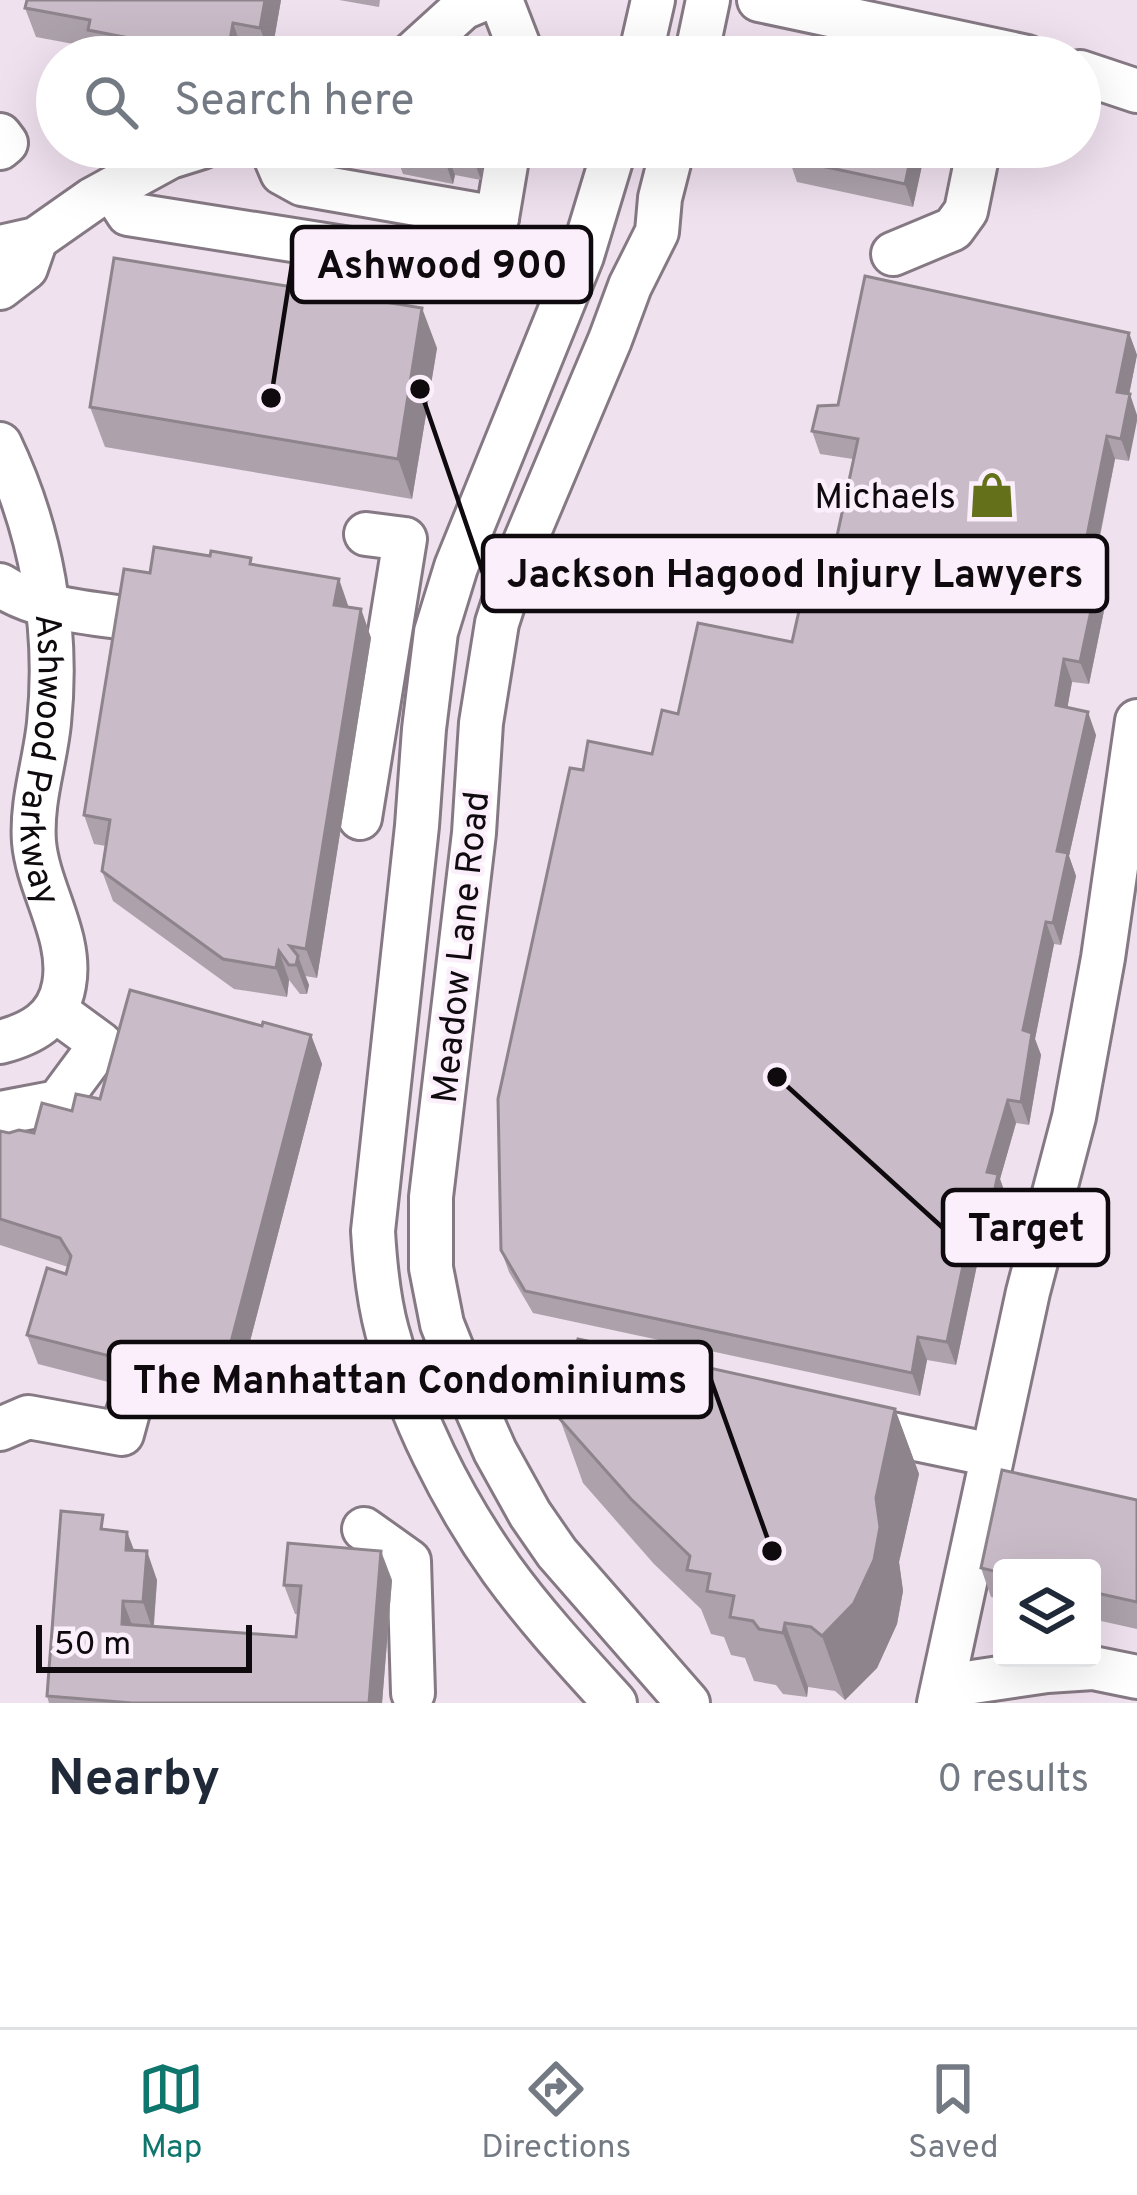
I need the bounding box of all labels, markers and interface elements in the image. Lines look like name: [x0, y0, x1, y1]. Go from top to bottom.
search box: [36, 36, 1101, 168]
icon: search: [78, 69, 144, 135]
text: Search here: [174, 74, 414, 131]
callout: Ashwood 900: [292, 227, 591, 302]
text: Ashwood 900: [316, 244, 568, 293]
shop icon: Michaels: [967, 470, 1017, 520]
place label: Michaels: [814, 476, 956, 522]
callout: Jackson Hagood Injury Lawyers: [483, 536, 1107, 611]
text: Jackson Hagood Injury Lawyers: [507, 553, 1083, 602]
street label: Ashwood Parkway: [6, 612, 71, 912]
street label: Meadow Lane Road: [424, 789, 502, 1106]
callout: Target: [943, 1190, 1108, 1265]
text: Target: [967, 1207, 1085, 1256]
callout: The Manhattan Condominiums: [109, 1342, 711, 1417]
text: The Manhattan Condominiums: [133, 1359, 687, 1408]
map controls: [993, 1559, 1101, 1667]
button: layers: [993, 1559, 1101, 1667]
scale bar: [36, 1619, 252, 1672]
text: 50 m: [54, 1625, 131, 1667]
text: Nearby: [48, 1749, 220, 1814]
text: 0 results: [937, 1757, 1089, 1806]
tab: Map: [138, 2056, 204, 2170]
tab: Directions: [481, 2056, 631, 2170]
tab: Saved: [908, 2056, 999, 2170]

